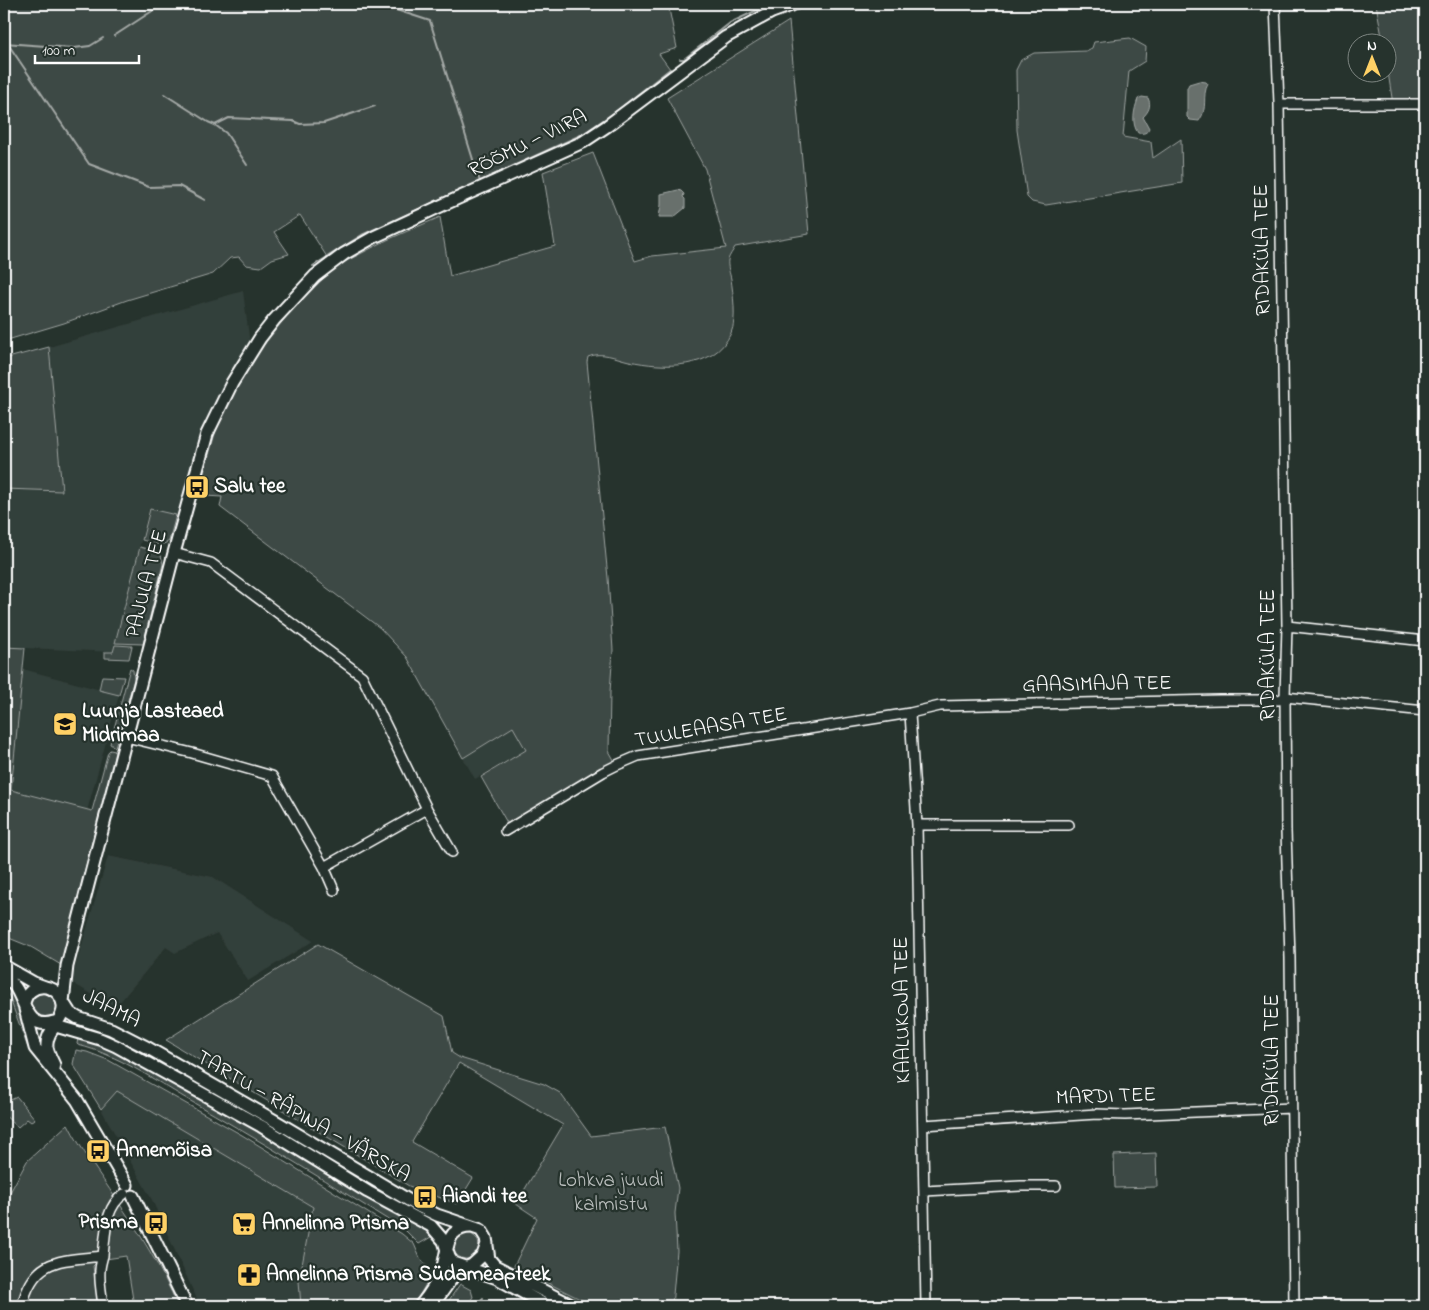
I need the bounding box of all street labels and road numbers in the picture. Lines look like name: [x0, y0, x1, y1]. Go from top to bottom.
street label: RÕÕMU — VIIRA: [463, 102, 593, 186]
street label: RIDAKÜLA TEE: [1247, 184, 1279, 316]
street label: PAJULA TEE: [118, 527, 176, 641]
street label: RIDAKÜLA TEE: [1254, 589, 1284, 721]
street label: GAASIMAJA TEE: [1022, 669, 1172, 701]
street label: TUULEAASA TEE: [633, 700, 789, 756]
street label: KAALUKOJA TEE: [887, 936, 919, 1084]
street label: JAAMA: [77, 982, 145, 1036]
street label: RIDAKÜLA TEE: [1258, 994, 1288, 1126]
street label: TARTU — RÄPINA — VÄRSKA: [190, 1043, 416, 1191]
street label: MARDI TEE: [1055, 1080, 1157, 1114]

